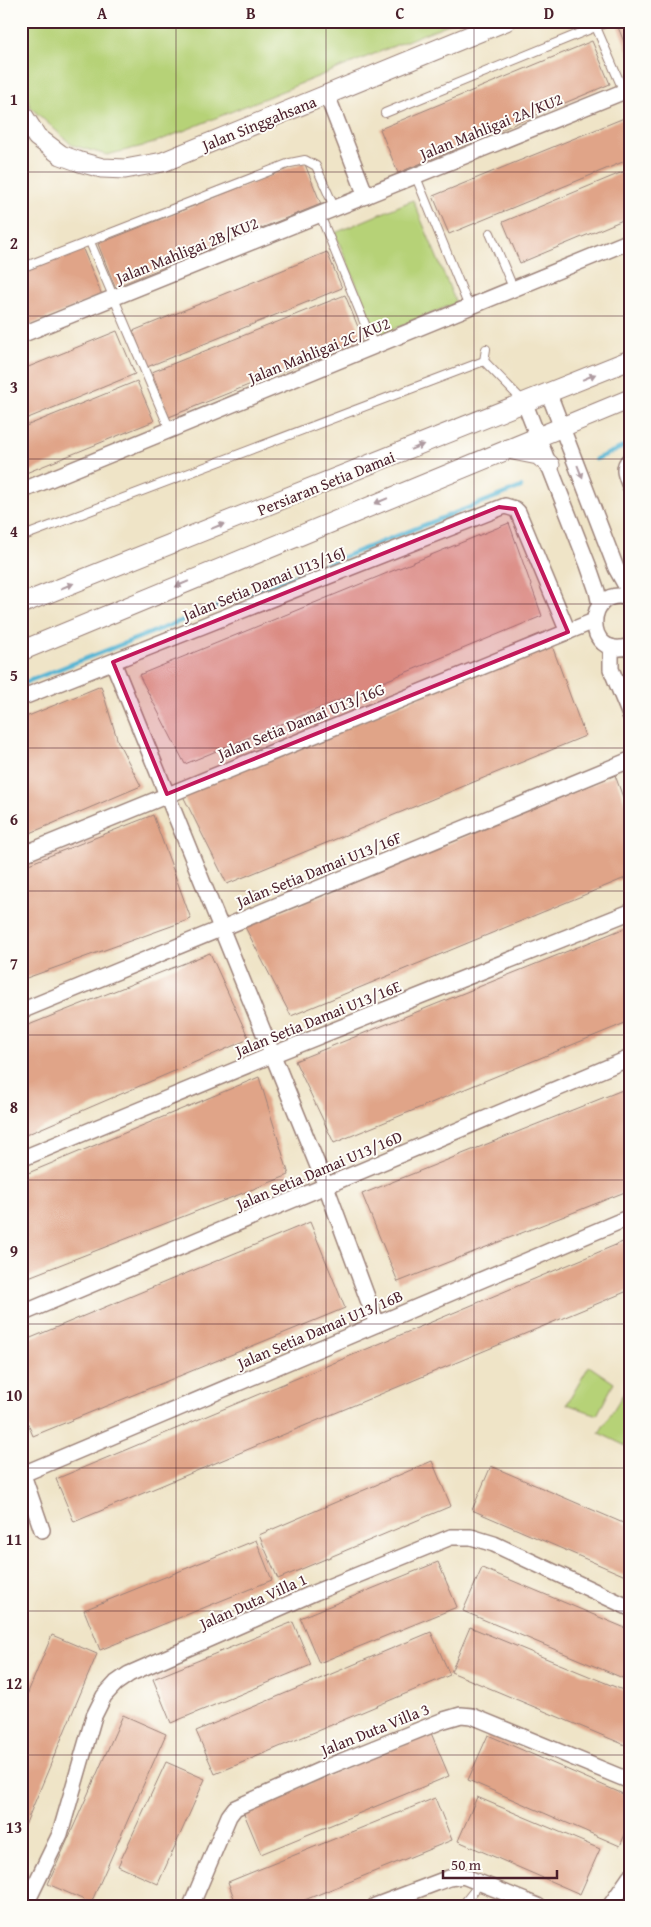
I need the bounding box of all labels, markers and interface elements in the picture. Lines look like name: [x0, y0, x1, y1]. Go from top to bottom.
text: A: [97, 1, 108, 25]
text: B: [246, 1, 256, 25]
text: C: [395, 1, 405, 25]
text: D: [544, 1, 554, 25]
street label: Jalan Mahligai 2A/KU2: [414, 86, 566, 166]
text: 1: [10, 87, 18, 111]
street label: Jalan Singgahsana: [196, 89, 320, 158]
street label: Jalan Mahligai 2B/KU2: [110, 211, 262, 290]
text: 2: [10, 231, 18, 255]
street label: Jalan Mahligai 2C/KU2: [243, 311, 394, 390]
one-way arrow: [582, 373, 596, 381]
text: 3: [10, 375, 18, 399]
one-way arrow: [410, 442, 425, 450]
street label: Persiaran Setia Damai: [254, 444, 399, 522]
one-way arrow: [577, 464, 584, 479]
one-way arrow: [373, 497, 388, 505]
text: 4: [10, 519, 18, 543]
one-way arrow: [210, 522, 225, 529]
street label: Jalan Setia Damai U13/16J: [177, 539, 349, 627]
one-way arrow: [175, 580, 189, 588]
one-way arrow: [59, 582, 74, 589]
text: 5: [10, 663, 18, 687]
street label: Jalan Setia Damai U13/16G: [212, 676, 389, 766]
text: 6: [10, 807, 18, 831]
street label: Jalan Setia Damai U13/16F: [231, 825, 405, 914]
text: 7: [10, 951, 18, 975]
street label: Jalan Setia Damai U13/16E: [230, 974, 404, 1063]
text: 8: [10, 1095, 18, 1119]
street label: Jalan Setia Damai U13/16D: [230, 1124, 406, 1217]
text: 9: [10, 1239, 18, 1263]
street label: Jalan Setia Damai U13/16B: [232, 1283, 406, 1376]
text: 10: [6, 1383, 22, 1407]
text: 11: [6, 1527, 22, 1551]
street label: Jalan Duta Villa 1: [194, 1567, 310, 1636]
text: 12: [6, 1671, 22, 1695]
street label: Jalan Duta Villa 3: [315, 1696, 433, 1762]
text: 13: [6, 1815, 22, 1839]
scale bar: [443, 1847, 557, 1879]
text: 50 m: [451, 1854, 482, 1875]

